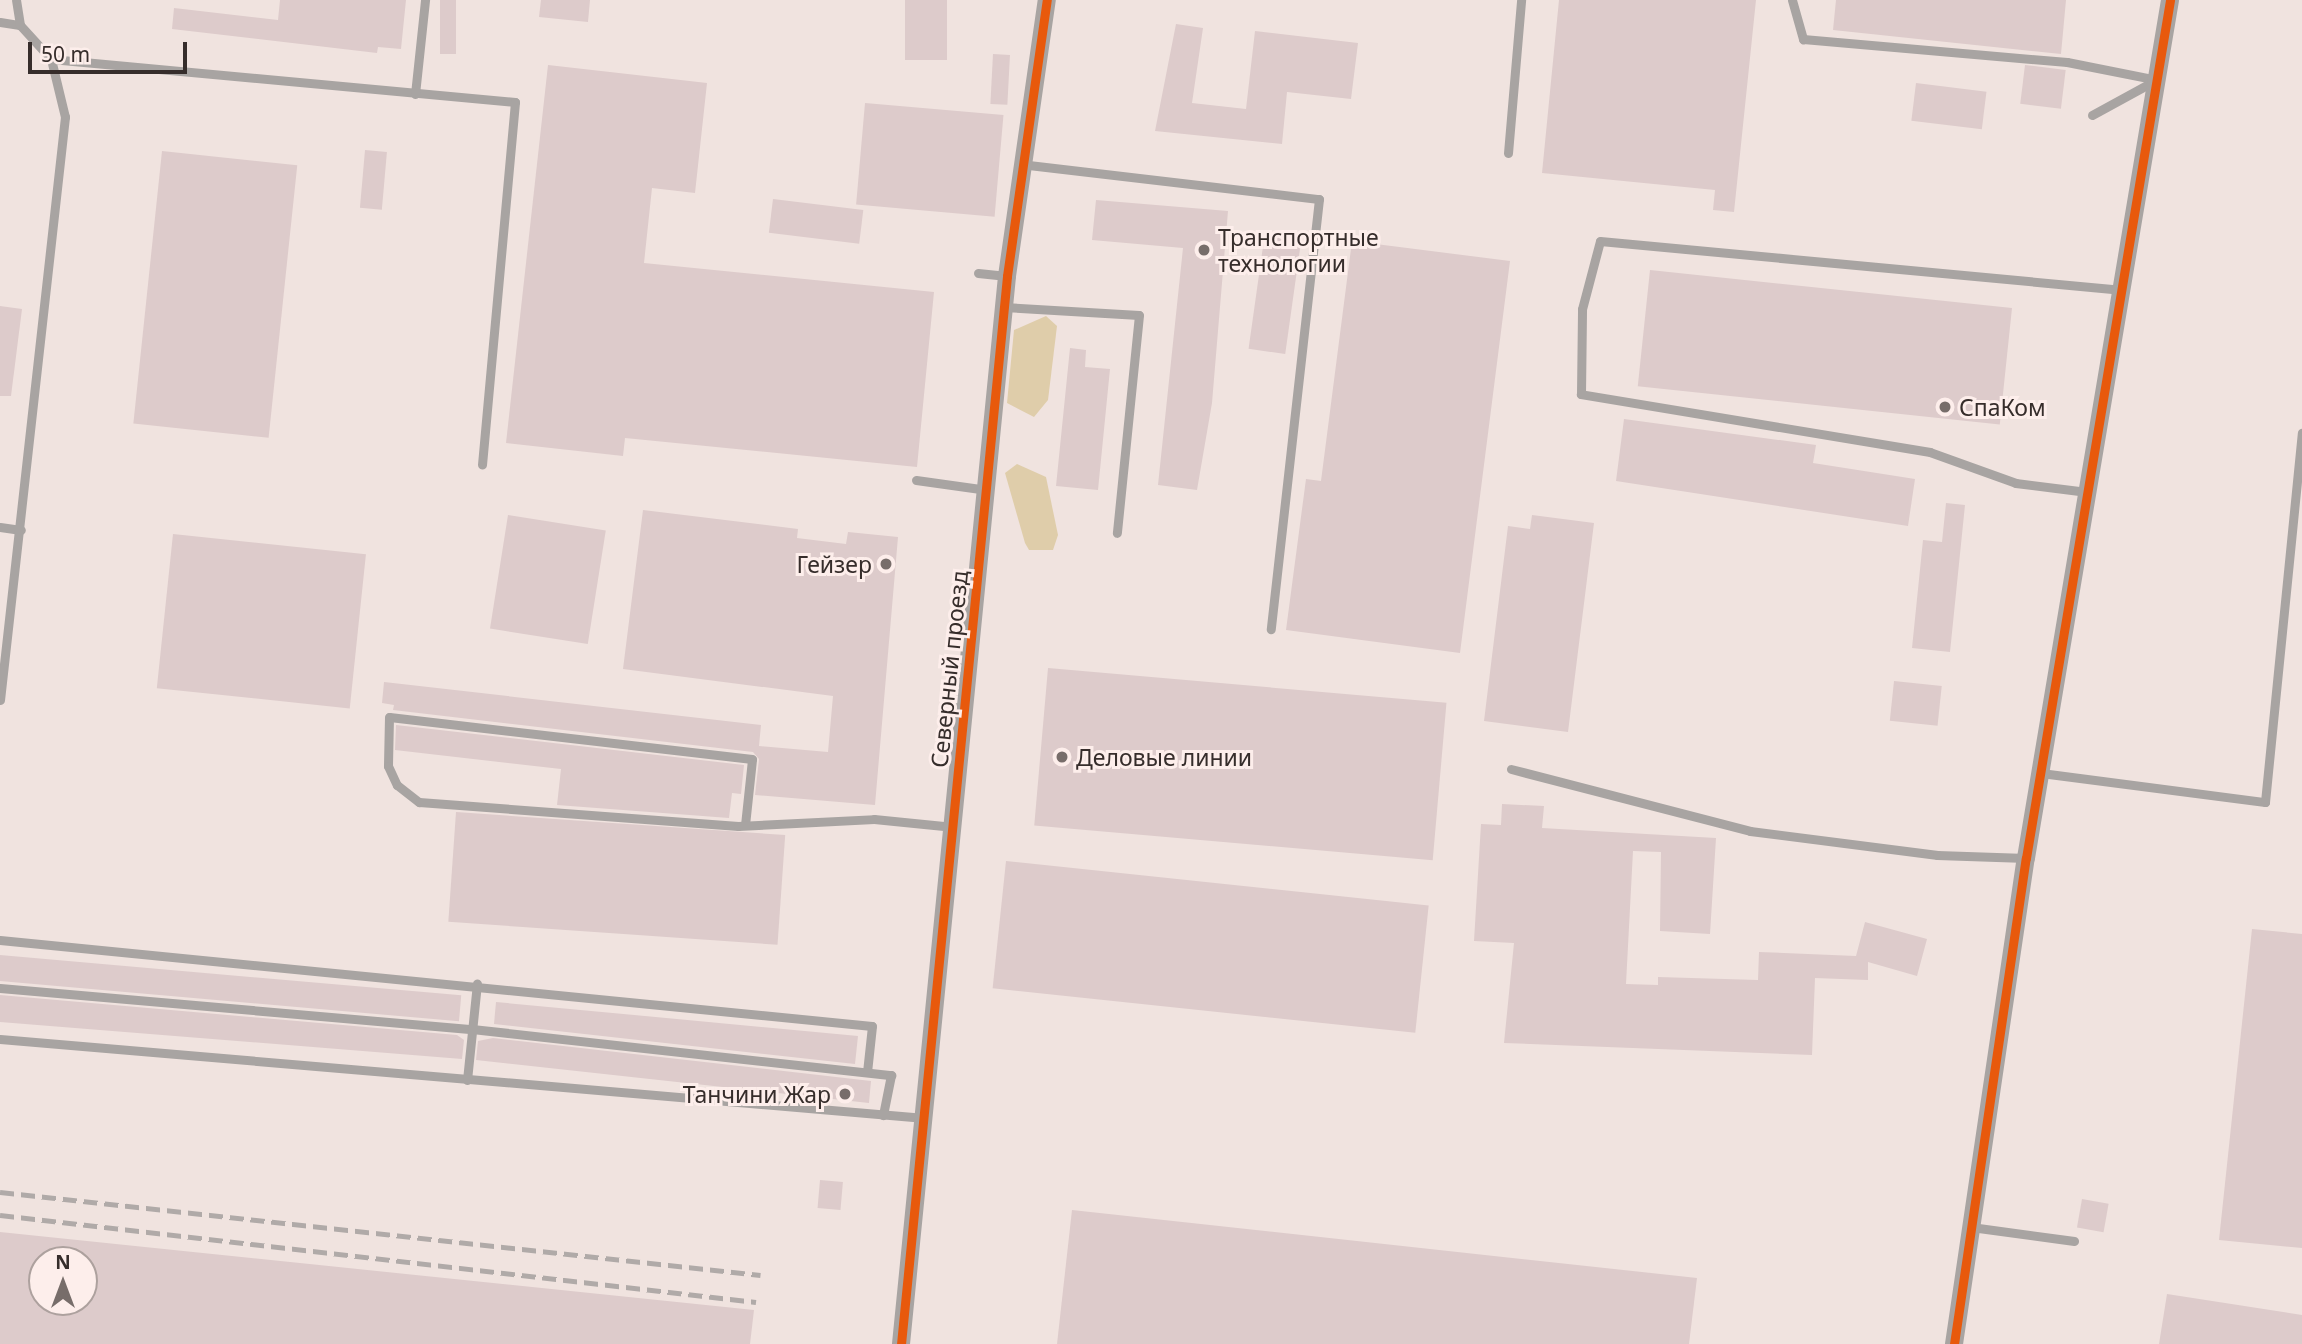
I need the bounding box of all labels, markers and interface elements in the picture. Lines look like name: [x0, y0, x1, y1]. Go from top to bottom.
scale bar: [32, 28, 191, 72]
text: 50 m: [41, 40, 90, 68]
place label: Транспортные технологии: [1218, 223, 1379, 277]
marker: Транспортные технологии: [1196, 242, 1212, 258]
place label: СпаКом: [1959, 393, 2046, 421]
marker: СпаКом: [1937, 399, 1953, 415]
place label: Гейзер: [796, 550, 872, 578]
marker: Гейзер: [878, 556, 894, 572]
street label: Северный проезд: [925, 569, 973, 769]
place label: Деловые линии: [1076, 743, 1252, 771]
marker: Деловые линии: [1054, 749, 1070, 765]
place label: Танчини Жар: [683, 1080, 831, 1108]
marker: Танчини Жар: [837, 1086, 853, 1102]
north arrow: [28, 1246, 98, 1316]
text: N: [55, 1249, 71, 1275]

